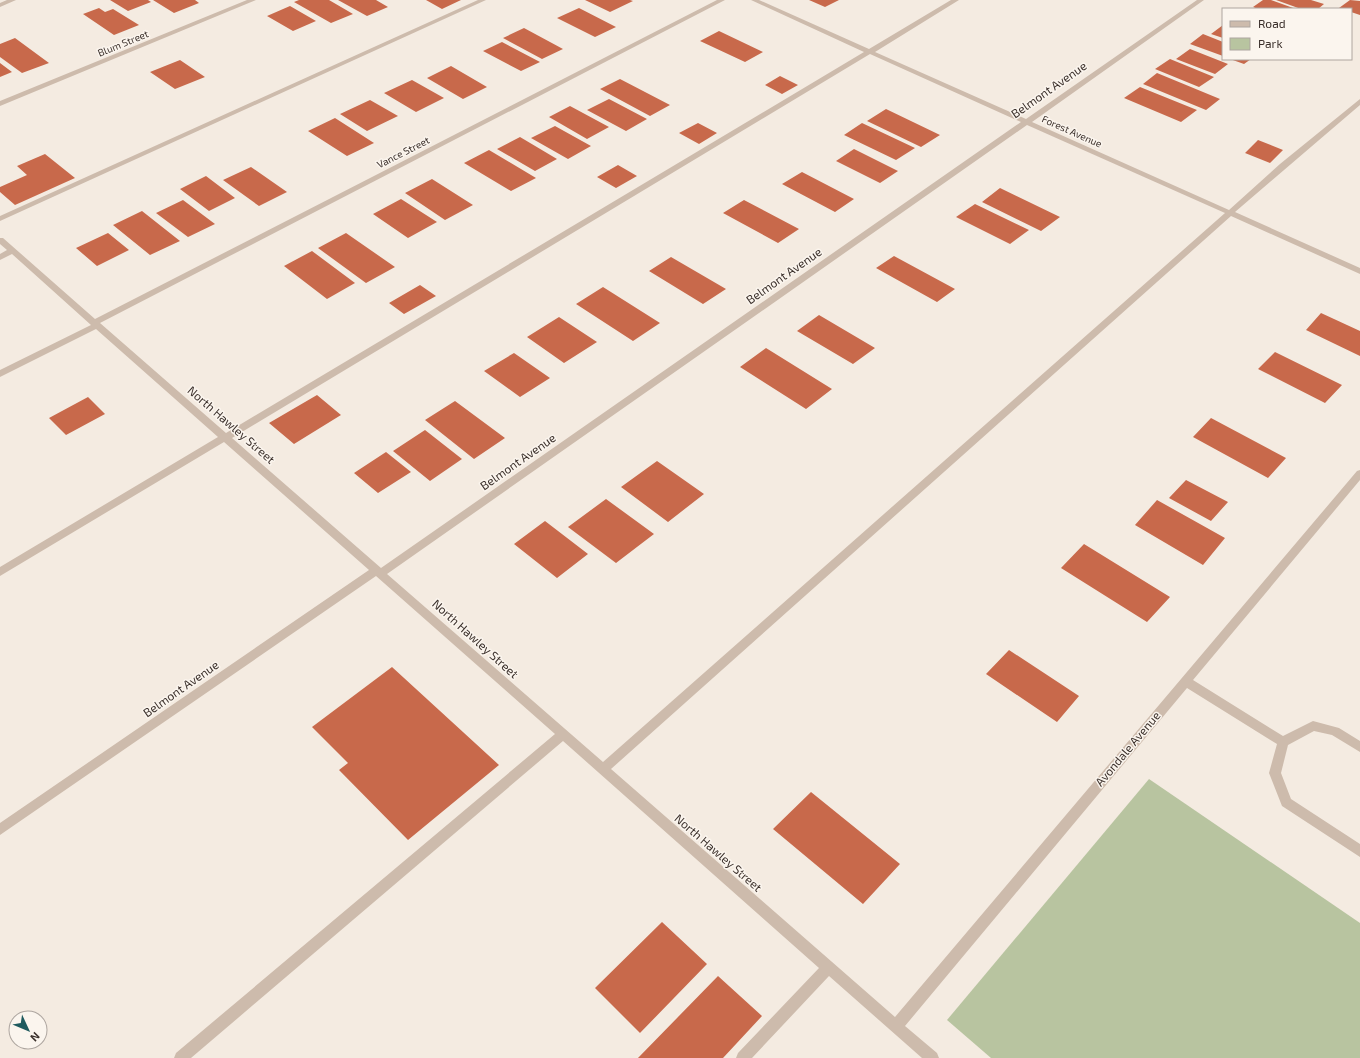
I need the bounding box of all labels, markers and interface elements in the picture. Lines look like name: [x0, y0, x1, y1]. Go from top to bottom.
legend: [1222, 8, 1352, 60]
text: Road: [1258, 16, 1286, 30]
street label: Blum Street: [96, 27, 150, 59]
text: Park: [1258, 36, 1283, 50]
street label: Belmont Avenue: [1008, 58, 1089, 120]
street label: Forest Avenue: [1040, 112, 1104, 150]
street label: Vance Street: [375, 134, 431, 170]
street label: Belmont Avenue: [743, 244, 824, 306]
street label: North Hawley Street: [185, 383, 278, 466]
street label: Belmont Avenue: [477, 430, 558, 492]
street label: North Hawley Street: [430, 596, 522, 681]
street label: Belmont Avenue: [140, 657, 221, 719]
street label: Avondale Avenue: [1092, 708, 1163, 789]
street label: North Hawley Street: [672, 811, 765, 894]
north arrow: [8, 1010, 48, 1050]
text: N: [28, 1030, 43, 1045]

